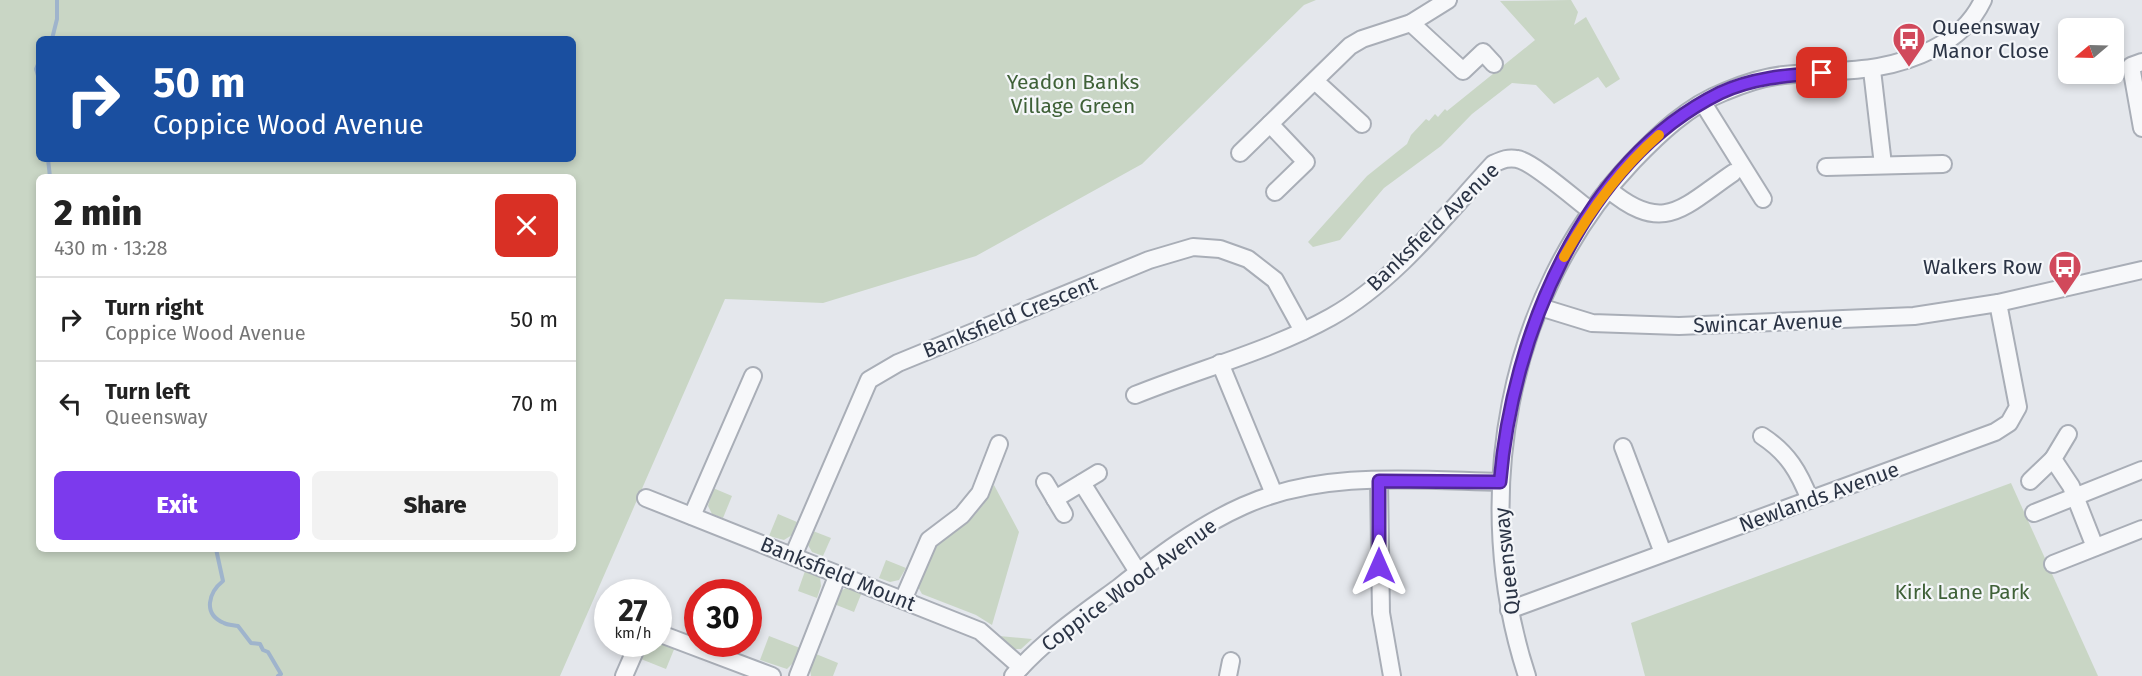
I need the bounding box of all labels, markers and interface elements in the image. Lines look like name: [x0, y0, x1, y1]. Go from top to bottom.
place label: Queensway Manor Close: [1932, 14, 2049, 64]
north arrow: [2058, 18, 2124, 84]
map controls: [2058, 18, 2124, 84]
bus stop icon: Queensway Manor Close: [1891, 21, 1927, 68]
pin: [1796, 47, 1847, 98]
icon: arrive: [1805, 56, 1838, 89]
text: 50 m: [153, 58, 246, 108]
icon: right: [54, 60, 132, 138]
park label: Yeadon Banks Village Green: [1007, 69, 1139, 119]
text: Coppice Wood Avenue: [153, 109, 424, 141]
street label: Banksfield Avenue: [1361, 157, 1505, 297]
text: 2 min: [54, 191, 142, 235]
button: close: [495, 194, 558, 257]
text: 430 m · 13:28: [54, 236, 168, 260]
bus stop icon: Walkers Row: [2047, 249, 2083, 296]
place label: Walkers Row: [1923, 254, 2042, 280]
street label: Banksfield Crescent: [919, 270, 1101, 364]
text: Turn right: [105, 294, 204, 321]
icon: right: [54, 303, 87, 336]
text: 50 m: [510, 306, 558, 333]
street label: Swincar Avenue: [1693, 307, 1843, 339]
text: Coppice Wood Avenue: [105, 321, 306, 345]
text: Turn left: [105, 378, 190, 405]
icon: left: [54, 387, 87, 420]
text: 70 m: [512, 390, 558, 417]
text: Queensway: [105, 405, 208, 429]
street label: Newlands Avenue: [1735, 456, 1903, 538]
button: Exit: [54, 471, 300, 540]
button: Share: [312, 471, 558, 540]
street label: Queensway: [1488, 505, 1526, 616]
street label: Coppice Wood Avenue: [1036, 513, 1222, 657]
street label: Banksfield Mount: [756, 531, 920, 617]
position arrow: [1347, 534, 1411, 598]
speed limit sign: 30: [684, 579, 762, 657]
park label: Kirk Lane Park: [1894, 579, 2030, 605]
text: 27: [618, 593, 648, 629]
text: km/h: [614, 624, 652, 642]

